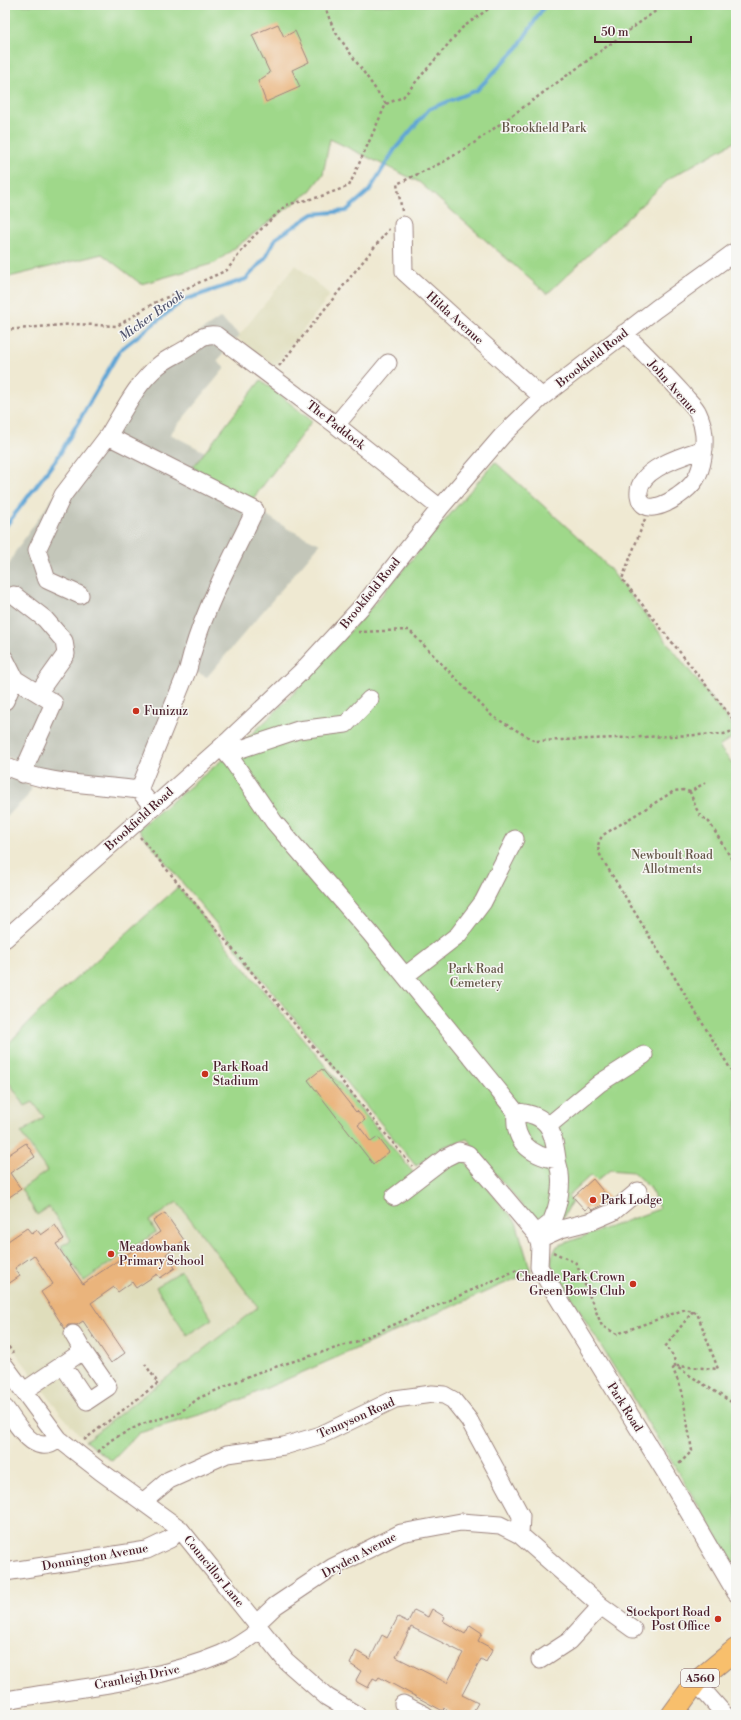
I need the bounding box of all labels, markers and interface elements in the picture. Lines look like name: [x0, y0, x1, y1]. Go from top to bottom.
scale bar: [595, 18, 691, 44]
text: 50 m: [601, 25, 629, 40]
park label: Brookfield Park: [501, 121, 587, 136]
water label: Micker Brook: [116, 287, 188, 345]
street label: Hilda Avenue: [423, 289, 486, 348]
street label: Brookfield Road: [552, 325, 631, 392]
street label: John Avenue: [644, 356, 701, 418]
street label: The Paddock: [303, 398, 369, 453]
street label: Brookfield Road: [336, 555, 404, 633]
place label: Funizuz: [144, 704, 188, 719]
marker: Funizuz: [131, 706, 141, 716]
street label: Brookfield Road: [101, 784, 177, 855]
park label: Newboult Road Allotments: [631, 848, 713, 877]
park label: Park Road Cemetery: [448, 962, 504, 991]
place label: Park Road Stadium: [213, 1060, 268, 1089]
marker: Park Road Stadium: [200, 1069, 210, 1079]
place label: Park Lodge: [601, 1193, 662, 1208]
marker: Park Lodge: [588, 1195, 598, 1205]
place label: Meadowbank Primary School: [119, 1240, 205, 1269]
marker: Meadowbank Primary School: [106, 1249, 116, 1259]
place label: Cheadle Park Crown Green Bowls Club: [516, 1270, 625, 1299]
marker: Cheadle Park Crown Green Bowls Club: [628, 1279, 638, 1289]
street label: Park Road: [604, 1380, 646, 1435]
street label: Tennyson Road: [315, 1395, 397, 1442]
street label: Dryden Avenue: [319, 1529, 399, 1581]
street label: Councillor Lane: [180, 1533, 247, 1610]
street label: Donnington Avenue: [41, 1541, 149, 1574]
place label: Stockport Road Post Office: [626, 1605, 710, 1634]
marker: Stockport Road Post Office: [713, 1614, 723, 1624]
street label: Cranleigh Drive: [93, 1662, 181, 1693]
road number: A560: [681, 1669, 719, 1687]

